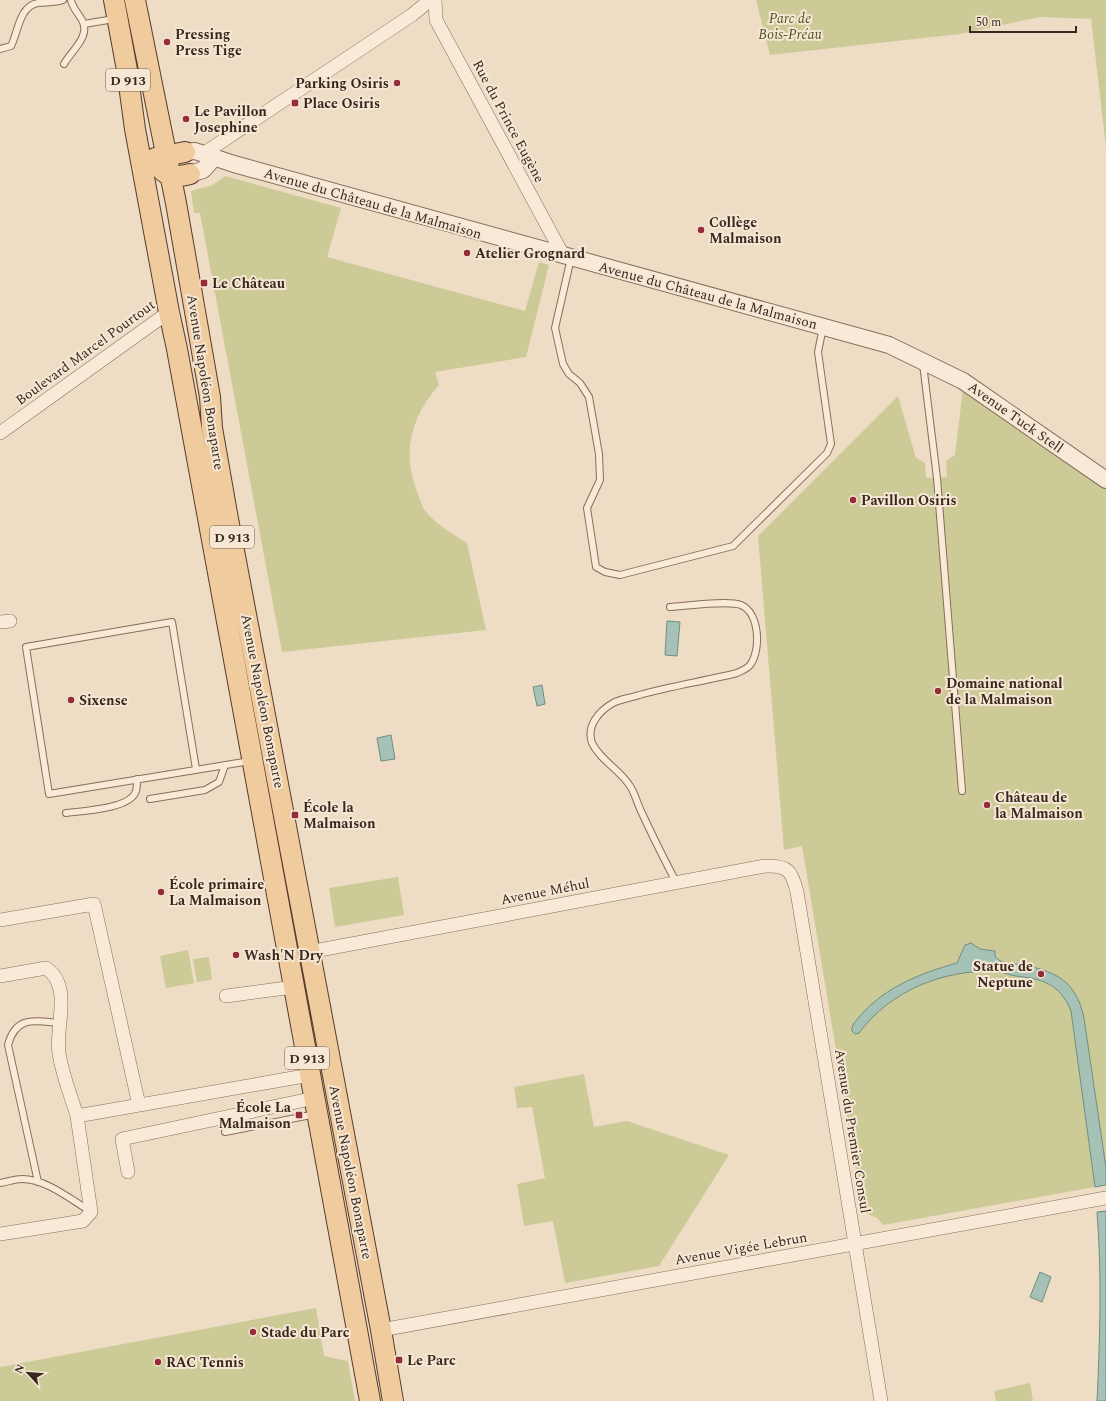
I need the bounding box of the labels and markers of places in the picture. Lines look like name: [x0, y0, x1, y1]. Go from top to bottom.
place label: Pressing Press Tige: [175, 24, 242, 61]
marker: Pressing Press Tige: [162, 37, 172, 47]
place label: Parking Osiris: [295, 73, 389, 94]
marker: Parking Osiris: [392, 78, 402, 88]
place label: Place Osiris: [303, 93, 380, 114]
marker: Place Osiris: [290, 98, 300, 108]
place label: Le Pavillon Josephine: [194, 101, 267, 138]
marker: Le Pavillon Josephine: [181, 114, 191, 124]
place label: Collège Malmaison: [709, 212, 782, 249]
marker: Collège Malmaison: [696, 225, 706, 235]
place label: Atelier Grognard: [475, 243, 585, 264]
marker: Atelier Grognard: [462, 248, 472, 258]
place label: Le Château: [212, 273, 286, 294]
marker: Le Château: [199, 278, 209, 288]
place label: Pavillon Osiris: [861, 490, 957, 511]
marker: Pavillon Osiris: [848, 495, 858, 505]
place label: Domaine national de la Malmaison: [946, 673, 1063, 710]
marker: Domaine national de la Malmaison: [933, 686, 943, 696]
place label: Sixense: [79, 690, 128, 711]
marker: Sixense: [66, 695, 76, 705]
place label: Château de la Malmaison: [995, 787, 1083, 824]
place label: École la Malmaison: [303, 797, 376, 834]
marker: Château de la Malmaison: [982, 800, 992, 810]
marker: École la Malmaison: [290, 810, 300, 820]
place label: École primaire La Malmaison: [169, 874, 264, 911]
marker: École primaire La Malmaison: [156, 887, 166, 897]
place label: Wash'N Dry: [244, 945, 324, 966]
marker: Wash'N Dry: [231, 950, 241, 960]
place label: Statue de Neptune: [973, 956, 1033, 993]
marker: Statue de Neptune: [1036, 969, 1046, 979]
place label: École La Malmaison: [218, 1097, 292, 1134]
marker: École La Malmaison: [294, 1110, 304, 1120]
place label: Stade du Parc: [261, 1322, 350, 1343]
marker: Stade du Parc: [248, 1327, 258, 1337]
place label: Le Parc: [407, 1350, 456, 1371]
place label: RAC Tennis: [166, 1352, 244, 1373]
marker: Le Parc: [394, 1355, 404, 1365]
marker: RAC Tennis: [153, 1357, 163, 1367]

